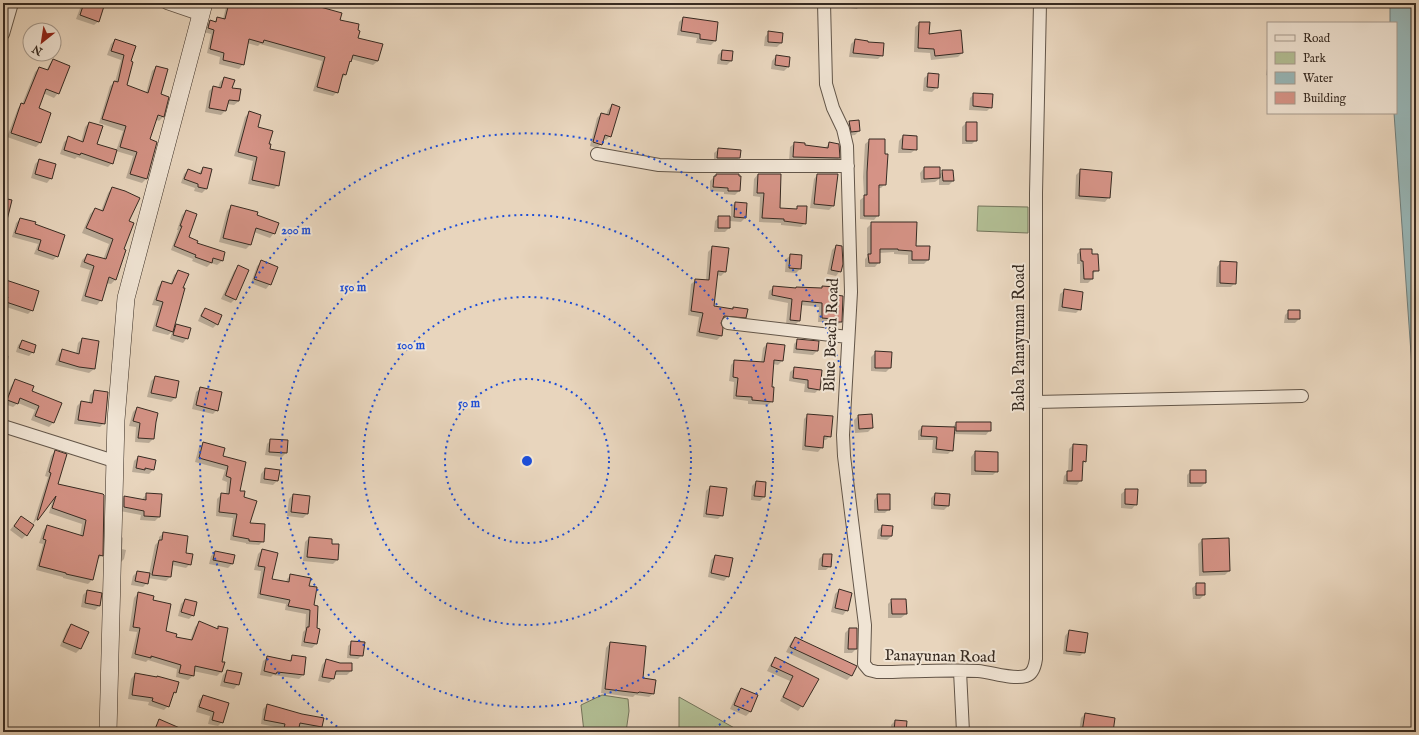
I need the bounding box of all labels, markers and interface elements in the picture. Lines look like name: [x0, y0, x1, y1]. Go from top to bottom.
north arrow: [22, 22, 62, 62]
legend: [1267, 22, 1397, 114]
text: Road: [1303, 31, 1331, 46]
text: N: [29, 41, 46, 59]
text: Park: [1303, 51, 1326, 66]
text: Water: [1303, 71, 1334, 86]
text: Building: [1303, 91, 1347, 106]
text: 200 m: [281, 223, 311, 238]
street label: Baba Panayunan Road: [1010, 264, 1030, 412]
street label: Blue Beach Road: [820, 277, 844, 392]
text: 150 m: [340, 280, 367, 295]
text: 100 m: [397, 338, 426, 353]
text: 50 m: [458, 396, 481, 411]
centre of rings: [520, 454, 534, 468]
street label: Panayunan Road: [884, 646, 996, 668]

